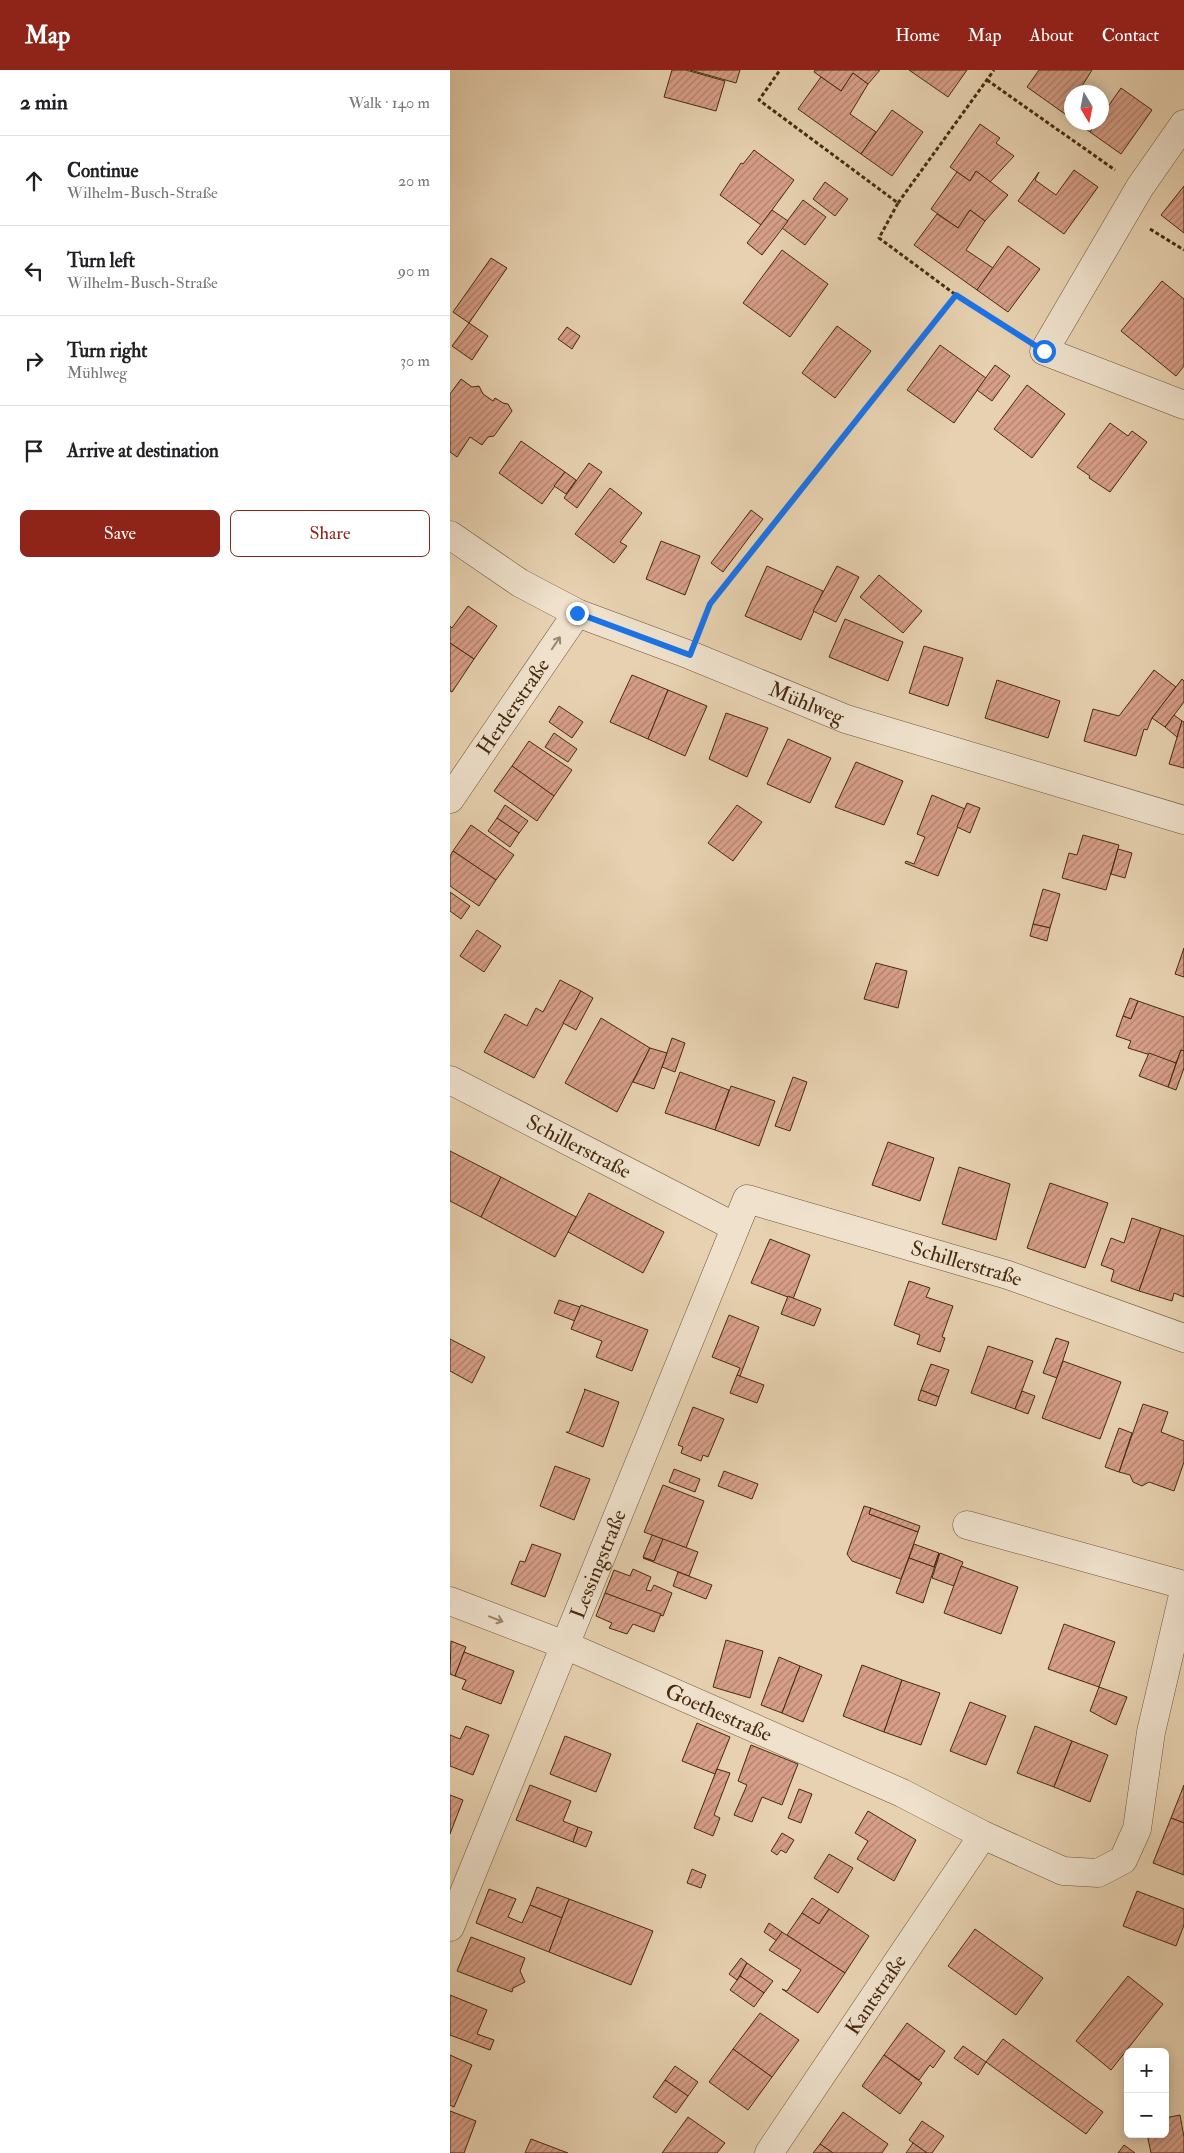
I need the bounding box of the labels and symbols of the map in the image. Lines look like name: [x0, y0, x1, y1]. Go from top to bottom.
north arrow: [1064, 85, 1109, 130]
route start: [1033, 340, 1056, 363]
route end: [566, 602, 589, 625]
one-way arrow: [551, 636, 561, 650]
street label: Herderstraße: [471, 653, 556, 760]
street label: Mühlweg: [765, 676, 849, 731]
street label: Schillerstraße: [521, 1109, 636, 1185]
street label: Schillerstraße: [908, 1234, 1026, 1293]
street label: Lessingstraße: [564, 1505, 633, 1623]
one-way arrow: [488, 1615, 503, 1624]
street label: Goethestraße: [661, 1678, 776, 1748]
street label: Kantstraße: [839, 1949, 913, 2040]

